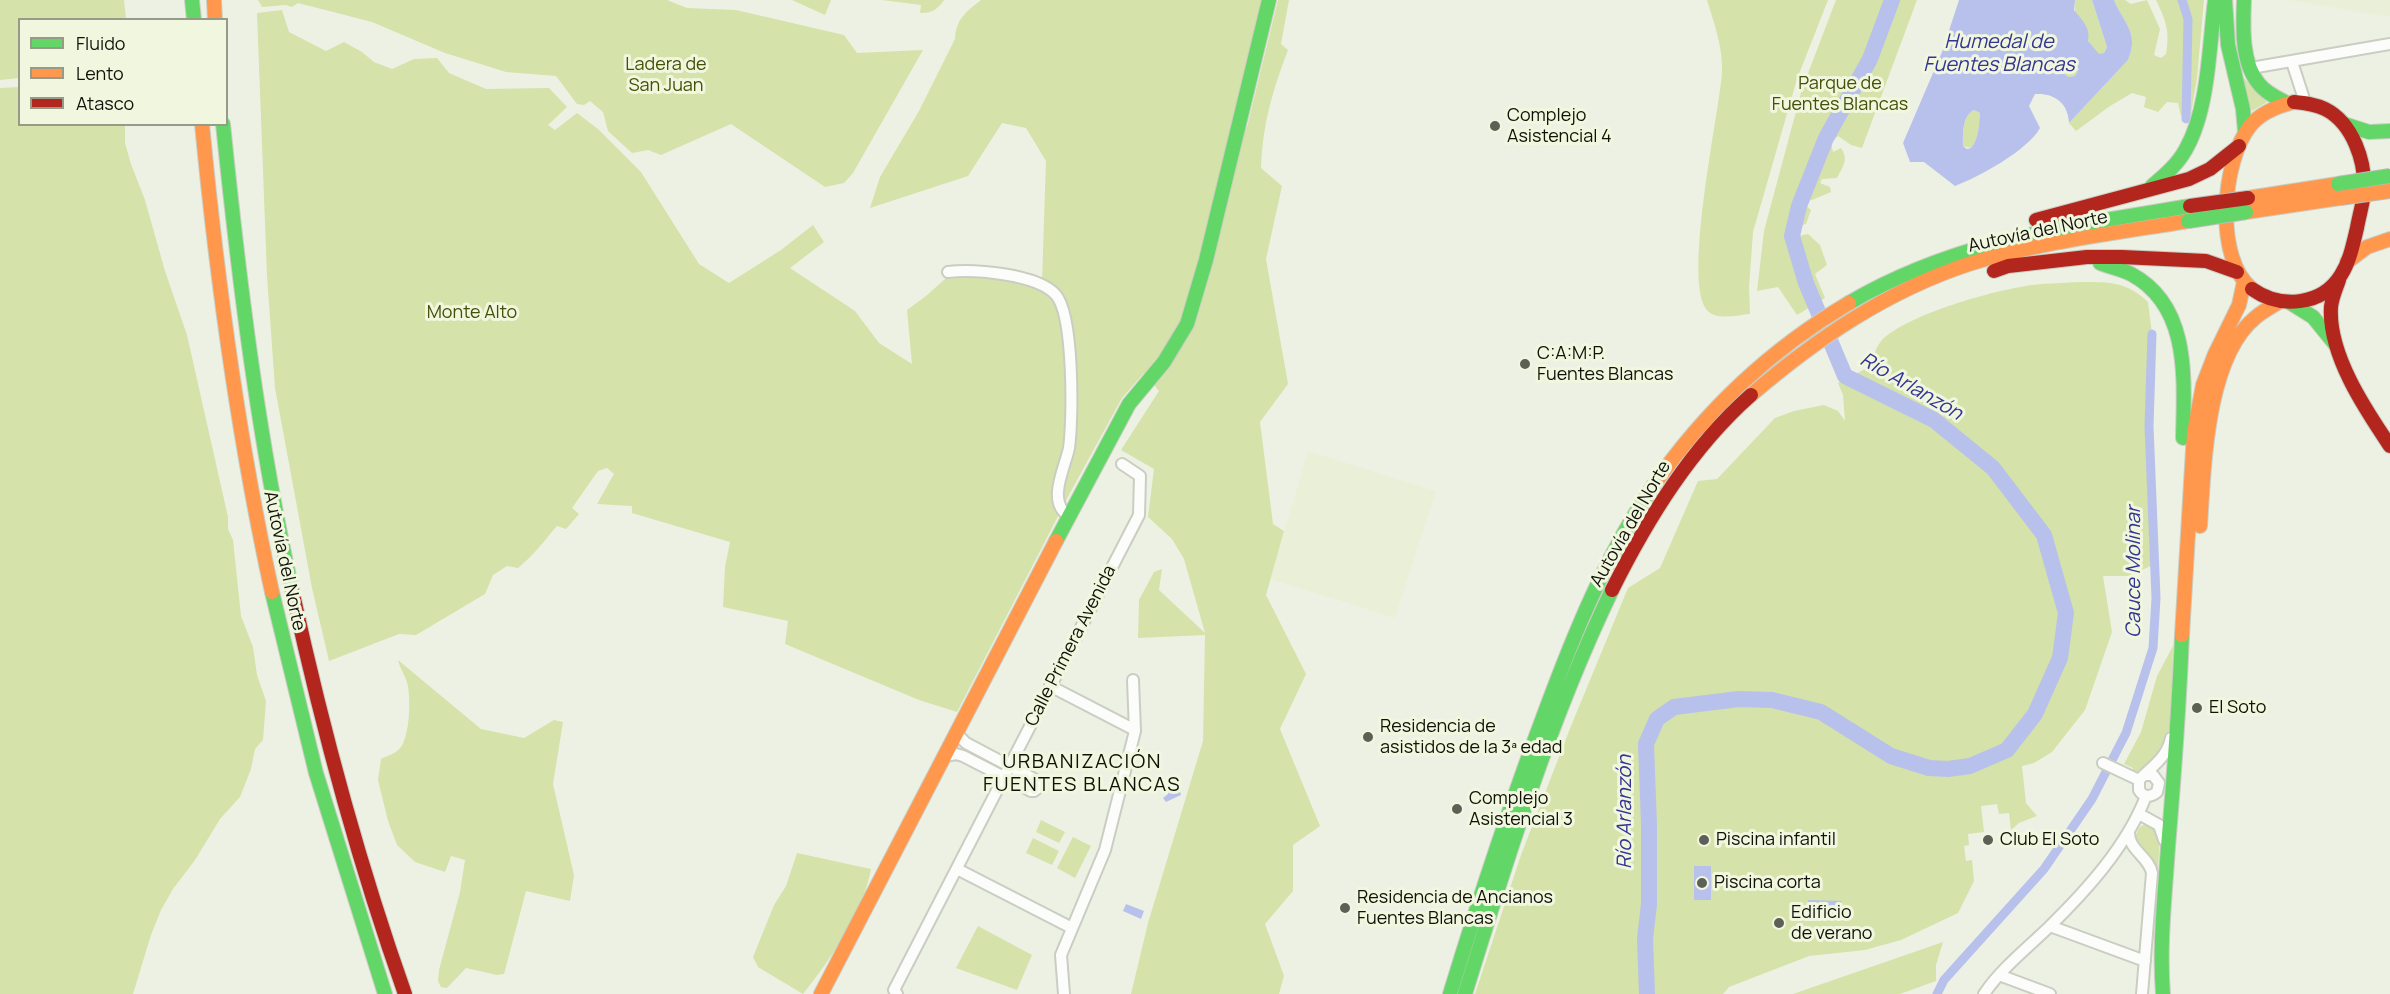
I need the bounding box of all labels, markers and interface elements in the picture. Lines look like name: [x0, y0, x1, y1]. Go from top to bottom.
legend: [18, 18, 228, 126]
water label: Humedal de Fuentes Blancas: [1923, 30, 2075, 77]
text: Fluido: [76, 31, 125, 55]
park label: Ladera de San Juan: [625, 54, 707, 97]
text: Lento: [76, 61, 124, 85]
park label: Parque de Fuentes Blancas: [1772, 73, 1908, 116]
text: Atasco: [76, 91, 134, 115]
place label: Complejo Asistencial 4: [1507, 105, 1612, 148]
marker: Complejo Asistencial 4: [1488, 119, 1502, 133]
street label: Autovía del Norte: [1966, 207, 2110, 257]
park label: Monte Alto: [427, 302, 517, 324]
place label: C:A:M:P. Fuentes Blancas: [1537, 343, 1673, 386]
water label: Río Arlanzón: [1856, 348, 1966, 426]
marker: C:A:M:P. Fuentes Blancas: [1518, 357, 1532, 371]
street label: Autovía del Norte: [1586, 457, 1676, 591]
street label: Autovía del Norte: [259, 489, 309, 633]
water label: Cauce Molinar: [2122, 506, 2146, 638]
street label: Calle Primera Avenida: [1021, 562, 1121, 730]
place label: El Soto: [2209, 697, 2266, 719]
marker: El Soto: [2190, 701, 2204, 715]
place label: Residencia de asistidos de la 3ª edad: [1380, 716, 1562, 758]
marker: Residencia de asistidos de la 3ª edad: [1361, 730, 1375, 744]
district label: URBANIZACIÓN FUENTES BLANCAS: [983, 750, 1181, 797]
water label: Río Arlanzón: [1613, 755, 1637, 869]
place label: Complejo Asistencial 3: [1469, 788, 1573, 830]
marker: Complejo Asistencial 3: [1450, 802, 1464, 816]
place label: Piscina infantil: [1716, 829, 1836, 851]
place label: Club El Soto: [2000, 829, 2099, 851]
marker: Piscina infantil: [1697, 833, 1711, 847]
marker: Club El Soto: [1981, 833, 1995, 847]
place label: Piscina corta: [1714, 872, 1821, 894]
marker: Piscina corta: [1695, 876, 1709, 890]
place label: Residencia de Ancianos Fuentes Blancas: [1357, 887, 1553, 930]
marker: Residencia de Ancianos Fuentes Blancas: [1338, 901, 1352, 915]
place label: Edificio de verano: [1791, 902, 1872, 944]
marker: Edificio de verano: [1772, 916, 1786, 930]

